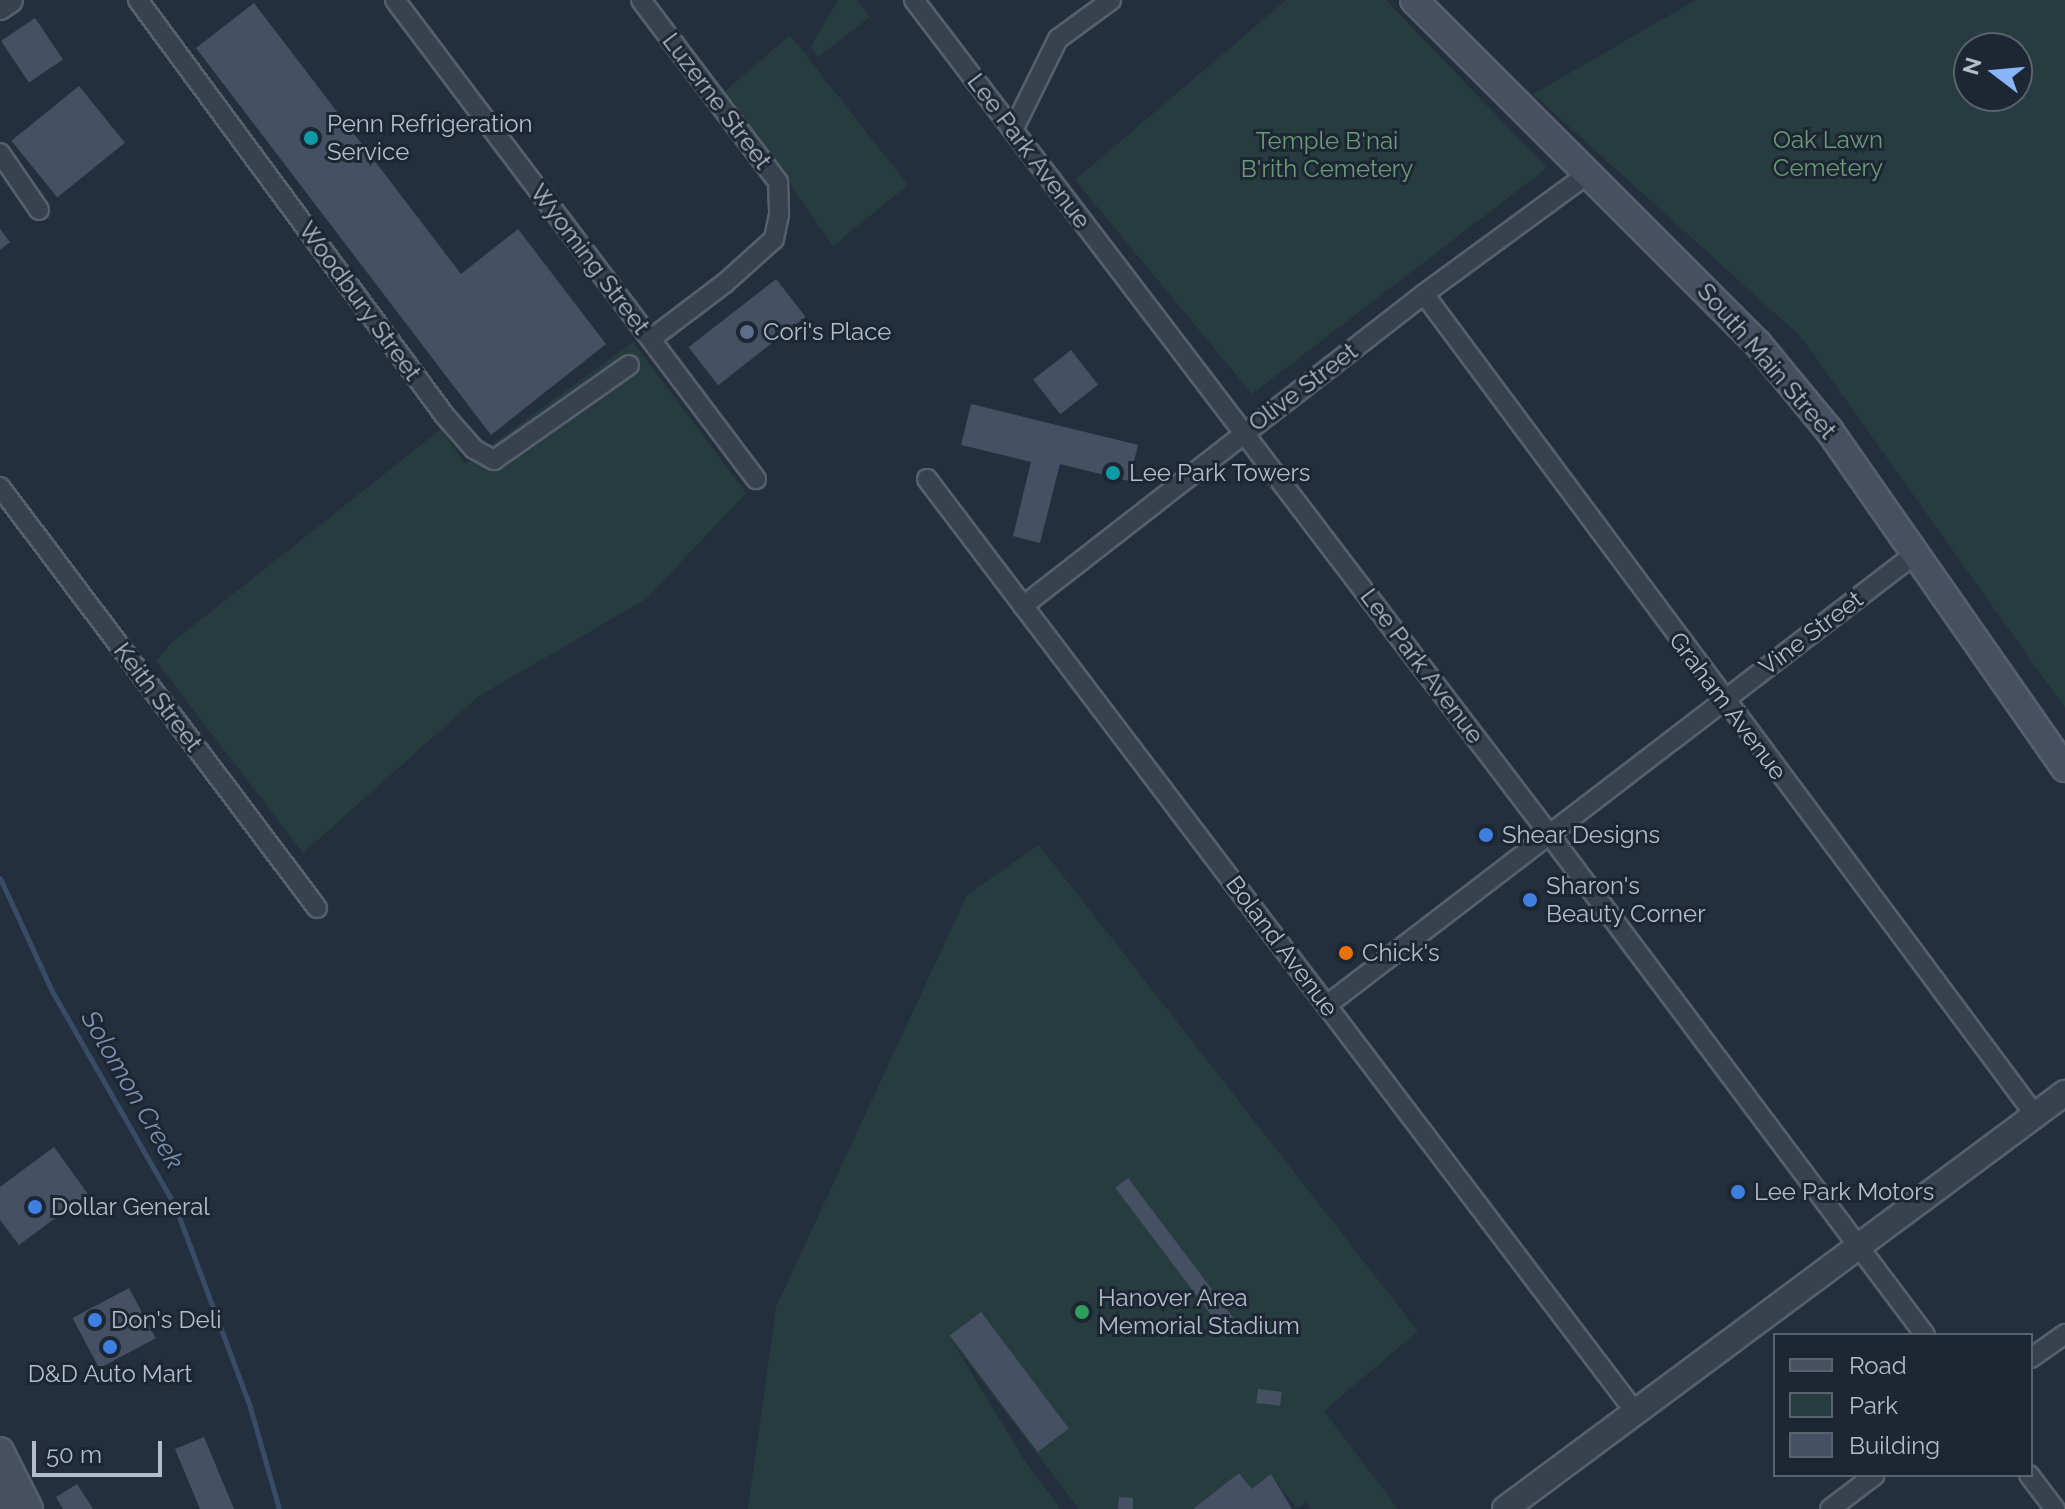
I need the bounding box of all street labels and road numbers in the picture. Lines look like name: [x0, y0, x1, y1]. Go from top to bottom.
street label: Luzerne Street: [656, 27, 778, 175]
street label: Lee Park Avenue: [961, 68, 1097, 234]
street label: Wyoming Street: [524, 178, 656, 340]
street label: Woodbury Street: [292, 216, 428, 386]
street label: South Main Street: [1691, 277, 1843, 445]
street label: Olive Street: [1243, 337, 1363, 437]
street label: Lee Park Avenue: [1354, 583, 1490, 749]
street label: Vine Street: [1754, 585, 1868, 681]
street label: Graham Avenue: [1663, 626, 1793, 786]
street label: Keith Street: [108, 637, 208, 757]
street label: Boland Avenue: [1220, 870, 1344, 1022]

